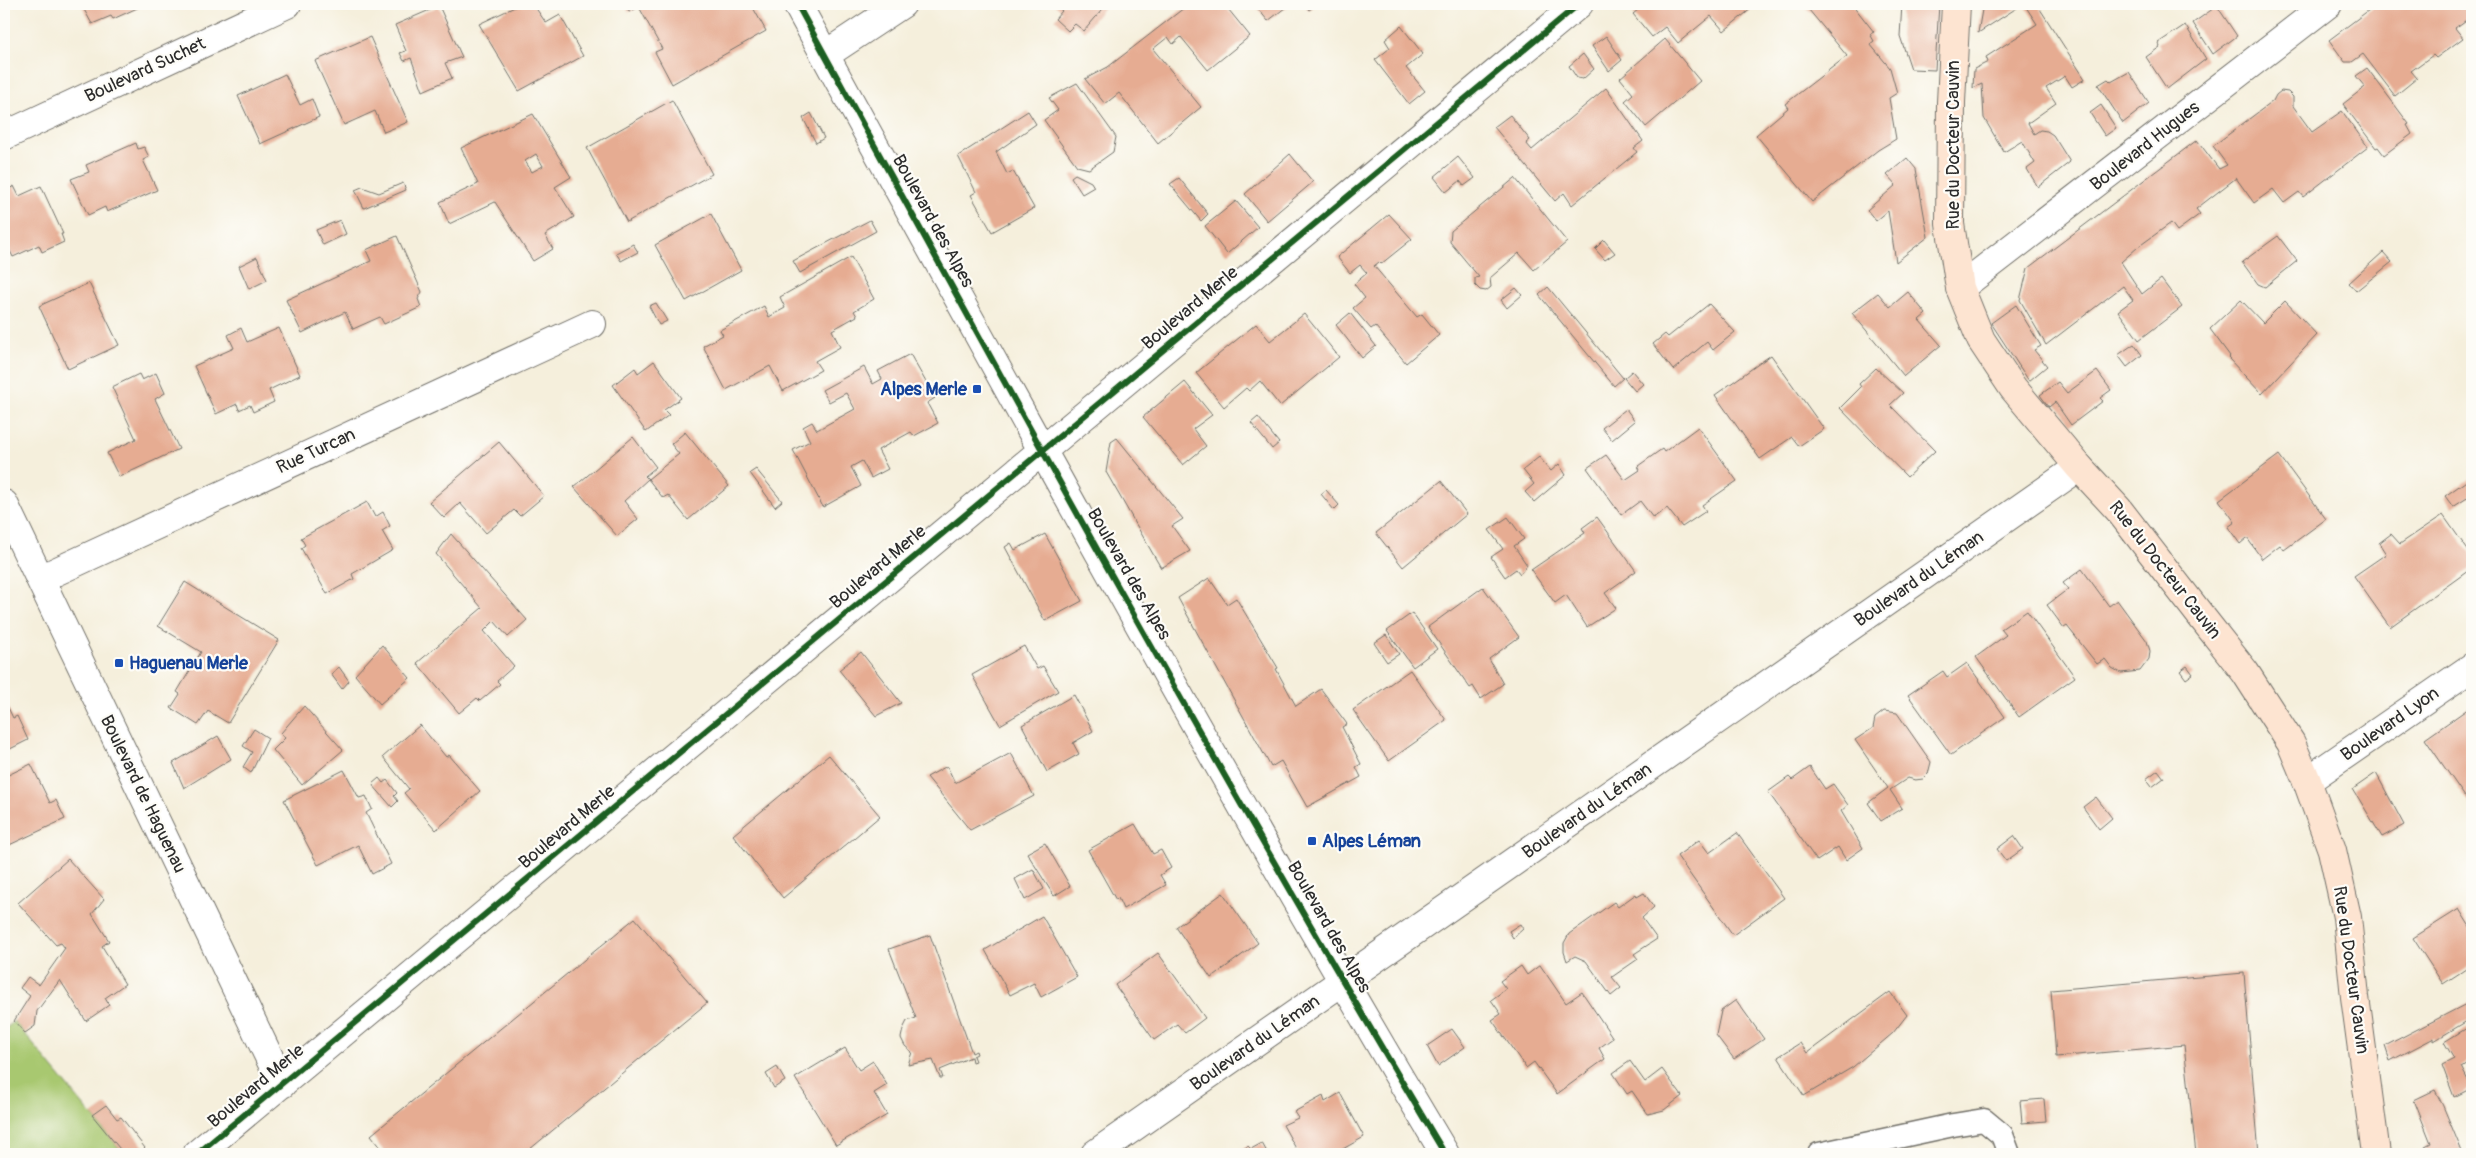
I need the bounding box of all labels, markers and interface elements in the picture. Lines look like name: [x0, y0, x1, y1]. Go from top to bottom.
street label: Boulevard Suchet: [81, 32, 210, 108]
street label: Rue du Docteur Cauvin: [1942, 60, 1965, 230]
street label: Boulevard Hugues: [2086, 96, 2204, 196]
street label: Boulevard des Alpes: [887, 150, 979, 292]
street label: Boulevard Merle: [1137, 261, 1243, 355]
place label: Alpes Merle: [880, 378, 968, 401]
marker: Alpes Merle: [971, 383, 983, 395]
street label: Rue Turcan: [273, 423, 359, 479]
street label: Rue du Docteur Cauvin: [2104, 496, 2226, 644]
street label: Boulevard des Alpes: [1082, 504, 1176, 644]
street label: Boulevard Merle: [825, 520, 931, 614]
street label: Boulevard du Léman: [1850, 526, 1988, 632]
place label: Haguenau Merle: [129, 652, 249, 675]
marker: Haguenau Merle: [113, 657, 125, 669]
street label: Boulevard Lyon: [2336, 682, 2444, 766]
street label: Boulevard de Haguenau: [95, 711, 191, 877]
street label: Boulevard du Léman: [1518, 758, 1656, 864]
street label: Boulevard Merle: [514, 780, 620, 874]
place label: Alpes Léman: [1322, 830, 1421, 853]
marker: Alpes Léman: [1306, 835, 1318, 847]
street label: Boulevard des Alpes: [1282, 857, 1376, 997]
street label: Rue du Docteur Cauvin: [2328, 885, 2374, 1055]
street label: Boulevard du Léman: [1186, 990, 1324, 1096]
street label: Boulevard Merle: [203, 1039, 309, 1133]

